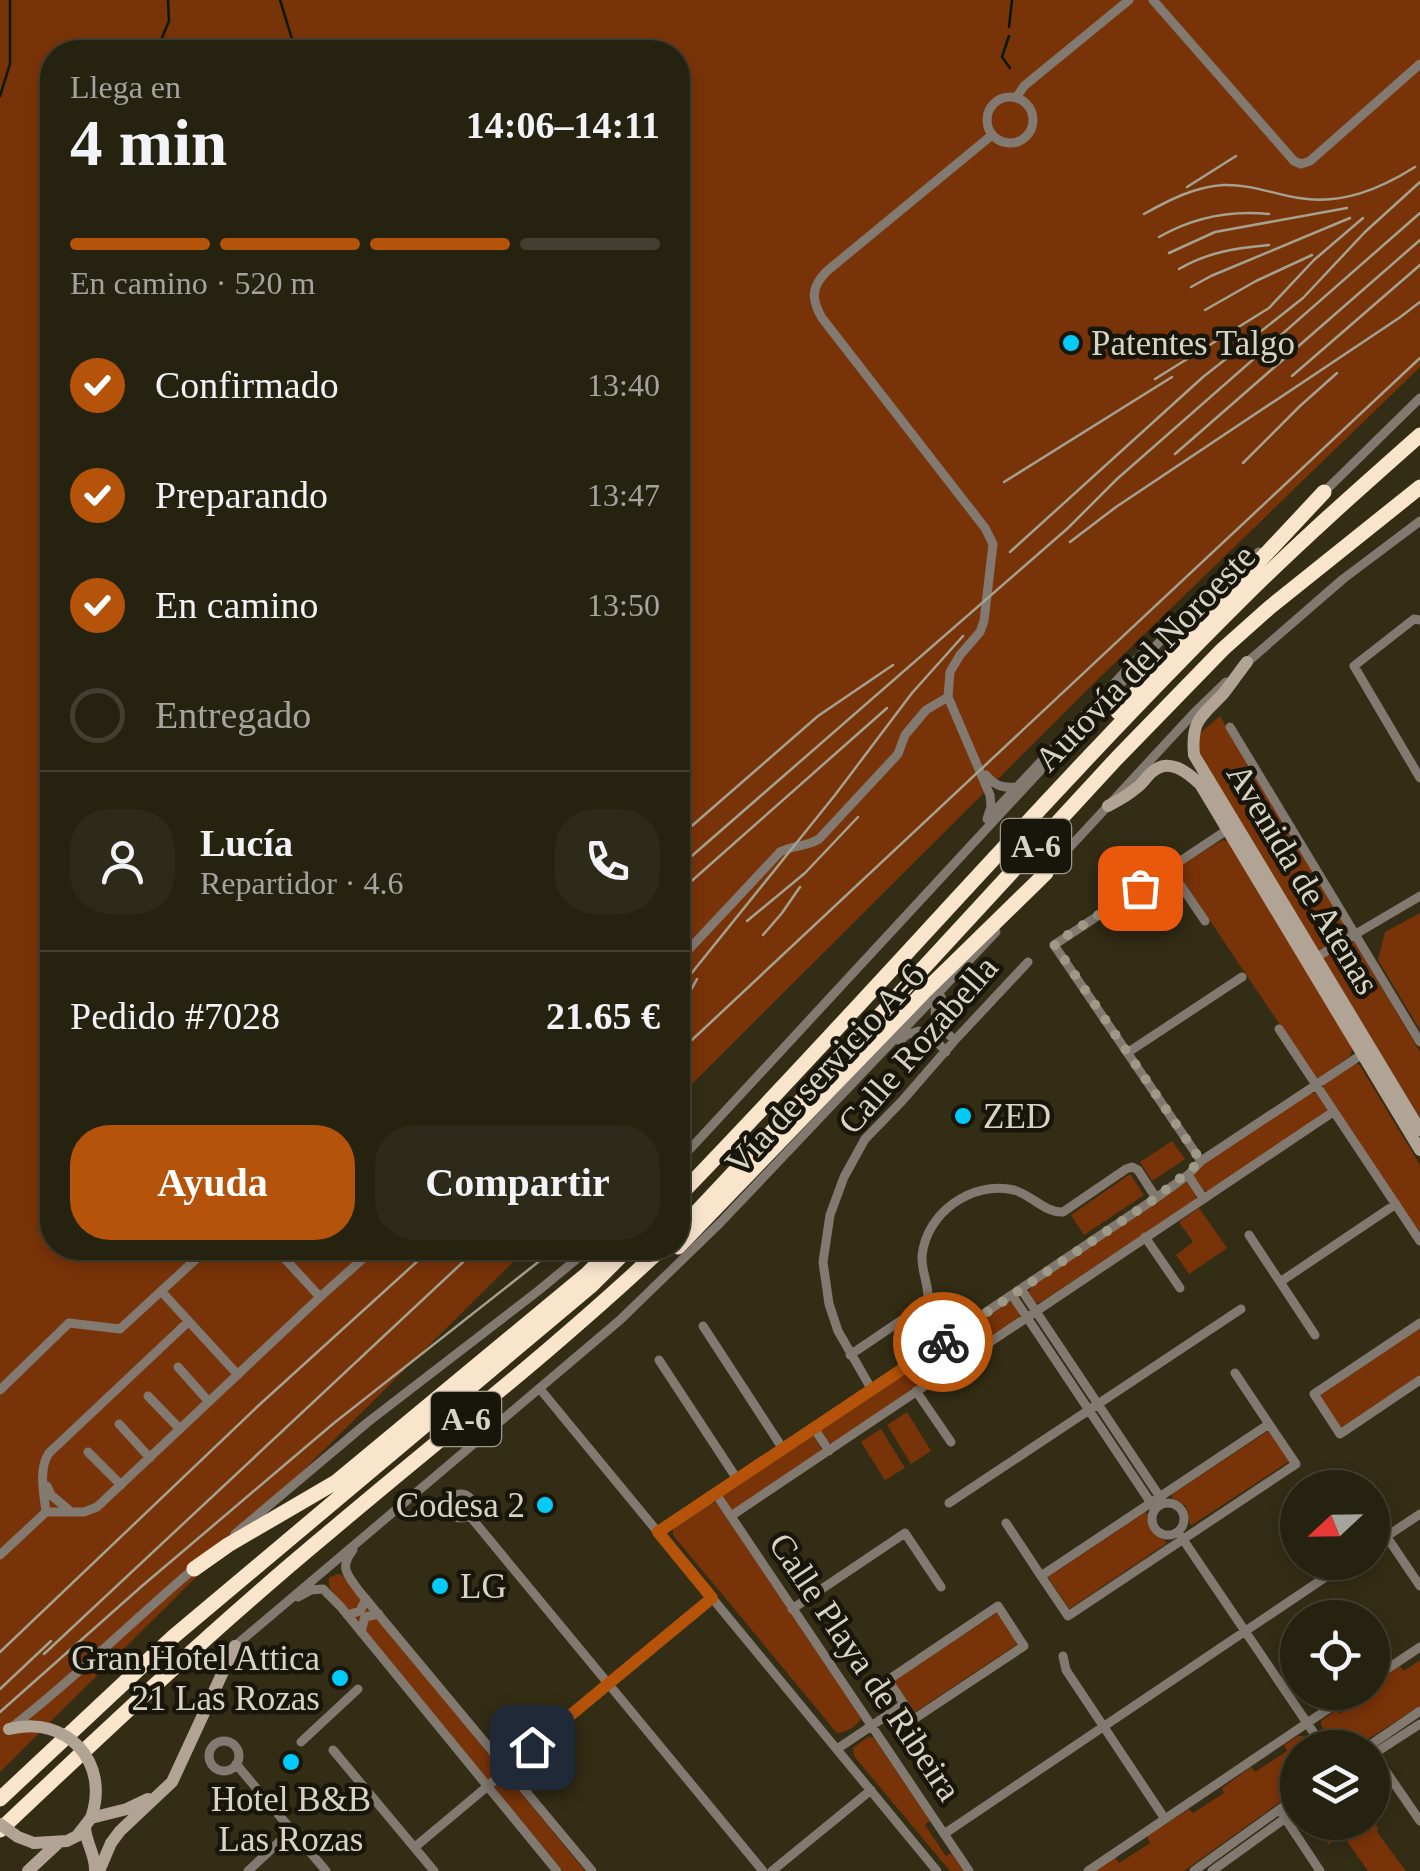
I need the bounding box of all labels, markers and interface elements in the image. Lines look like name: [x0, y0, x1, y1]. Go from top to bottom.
text: Llega en: [70, 69, 181, 105]
text: 14:06–14:11: [466, 104, 660, 146]
text: 4 min: [70, 107, 227, 179]
text: En camino · 520 m: [70, 265, 315, 301]
place label: Patentes Talgo: [1091, 324, 1295, 363]
marker: Patentes Talgo: [1060, 332, 1082, 354]
icon: check: [70, 358, 125, 413]
text: Confirmado: [155, 364, 339, 406]
text: 13:40: [587, 367, 660, 403]
icon: check: [70, 468, 125, 523]
text: Preparando: [155, 474, 328, 516]
text: 13:47: [587, 477, 660, 513]
street label: Autovía del Noroeste: [1027, 537, 1263, 779]
icon: check: [70, 578, 125, 633]
text: En camino: [155, 584, 319, 626]
text: 13:50: [587, 587, 660, 623]
text: Entregado: [155, 694, 311, 736]
street label: Avenida de Atenas: [1219, 757, 1387, 1001]
button: person: [70, 809, 175, 914]
button: phone: [555, 809, 660, 914]
road number: A-6: [1001, 819, 1071, 873]
text: Lucía: [200, 822, 293, 864]
pin: [1098, 846, 1183, 931]
icon: bag: [1113, 861, 1168, 916]
text: Repartidor · 4.6: [200, 865, 404, 901]
street label: Calle Rozabella: [830, 948, 1006, 1142]
street label: Vía de servicio A-6: [718, 956, 932, 1182]
text: Pedido #7028: [70, 995, 280, 1037]
text: 21.65 €: [546, 995, 660, 1037]
place label: ZED: [983, 1097, 1051, 1136]
marker: ZED: [952, 1105, 974, 1127]
button: Ayuda: [70, 1125, 355, 1240]
button: Compartir: [375, 1125, 660, 1240]
courier: [893, 1292, 993, 1392]
icon: bike: [916, 1315, 971, 1370]
road number: A-6: [431, 1392, 501, 1446]
north arrow: [1280, 1470, 1390, 1580]
map controls: [1280, 1470, 1390, 1840]
place label: Codesa 2: [396, 1486, 525, 1525]
marker: Codesa 2: [534, 1494, 556, 1516]
street label: Calle Playa de Ribeira: [761, 1526, 969, 1808]
place label: LG: [460, 1567, 507, 1606]
marker: LG: [429, 1575, 451, 1597]
button: locate: [1280, 1600, 1390, 1710]
place label: Gran Hotel Attica 21 Las Rozas: [71, 1639, 320, 1718]
marker: Gran Hotel Attica 21 Las Rozas: [329, 1667, 351, 1689]
pin: [490, 1705, 575, 1790]
icon: home: [505, 1720, 560, 1775]
button: layers: [1280, 1730, 1390, 1840]
marker: Hotel B&B Las Rozas: [280, 1751, 302, 1773]
place label: Hotel B&B Las Rozas: [211, 1780, 371, 1859]

